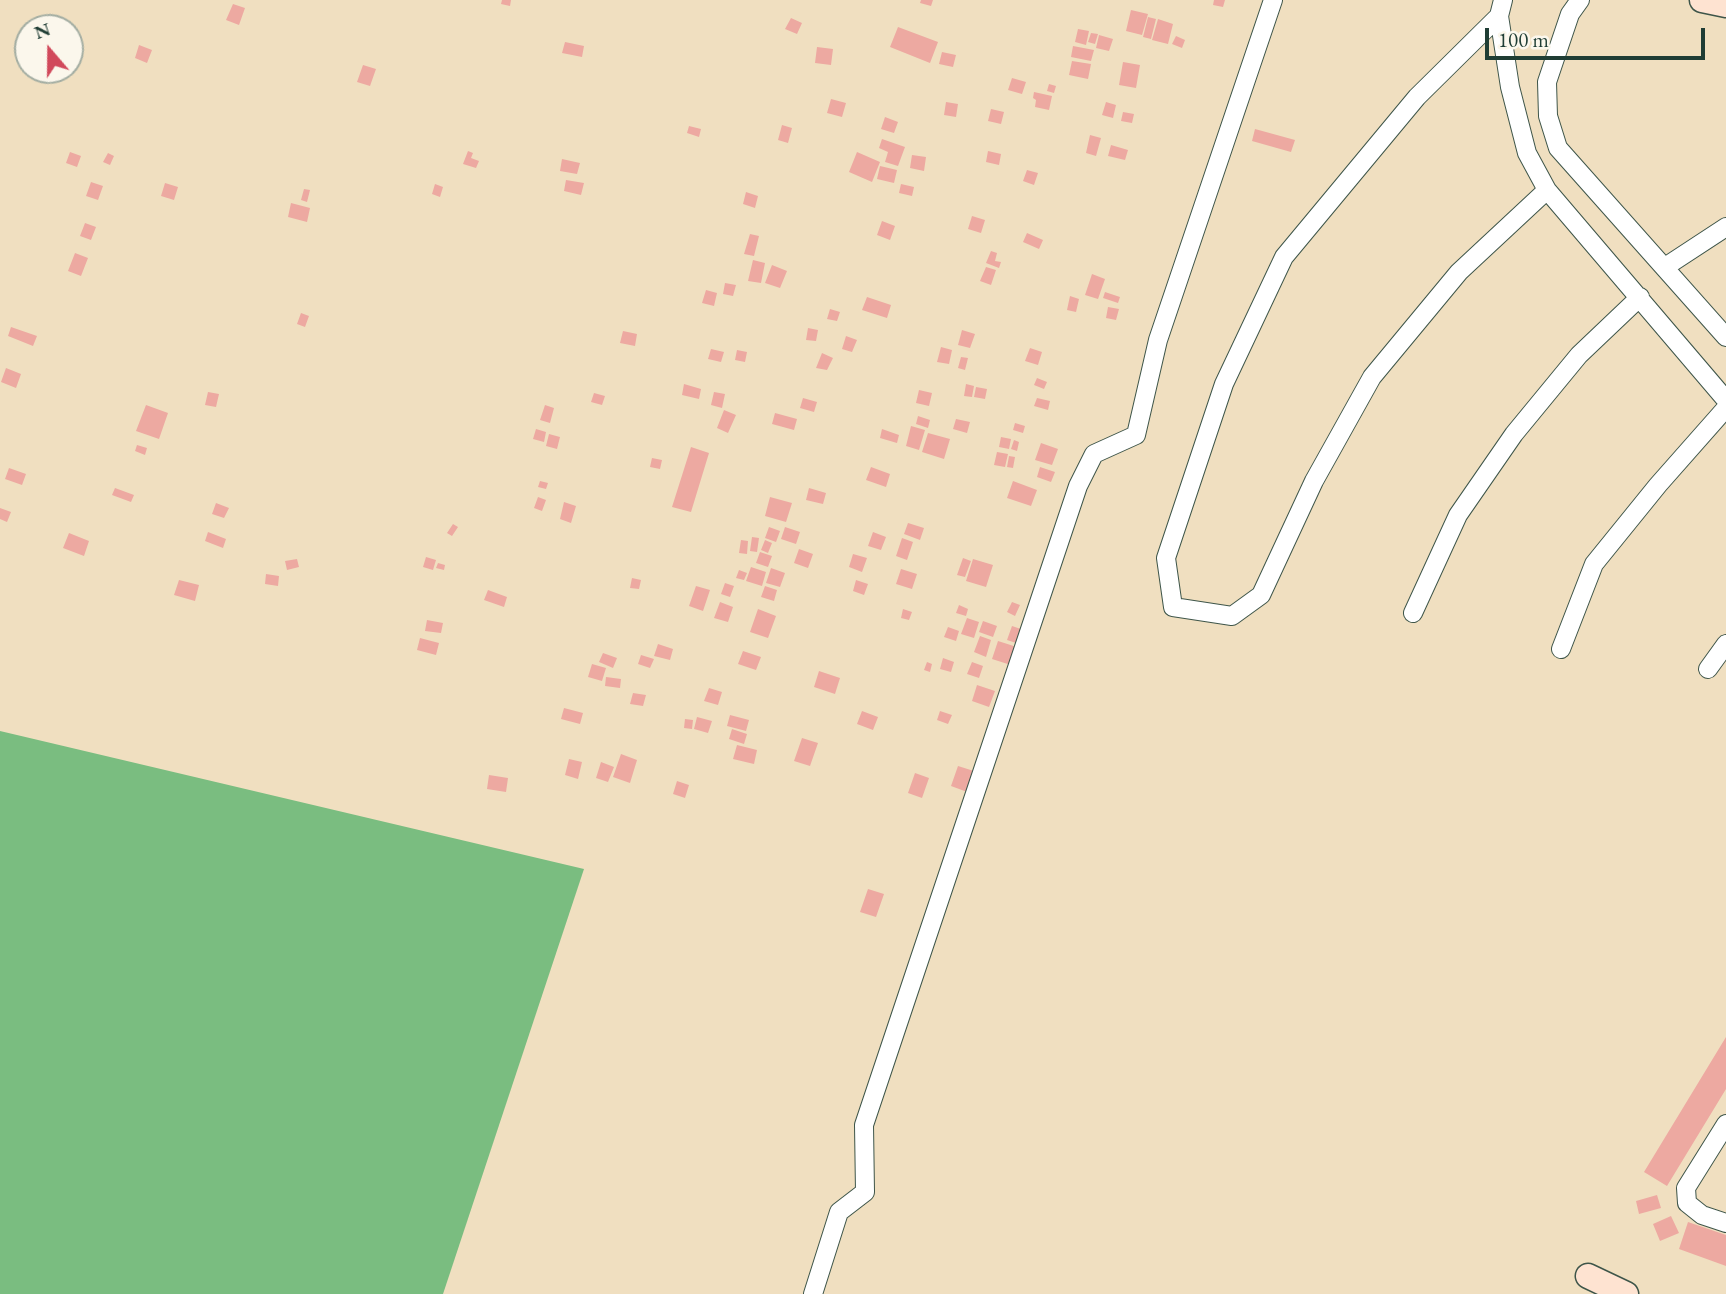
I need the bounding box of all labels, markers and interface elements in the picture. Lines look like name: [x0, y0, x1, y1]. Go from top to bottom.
north arrow: [14, 14, 84, 84]
scale bar: [1488, 14, 1708, 58]
text: N: [31, 16, 54, 45]
text: 100 m: [1498, 26, 1549, 53]

